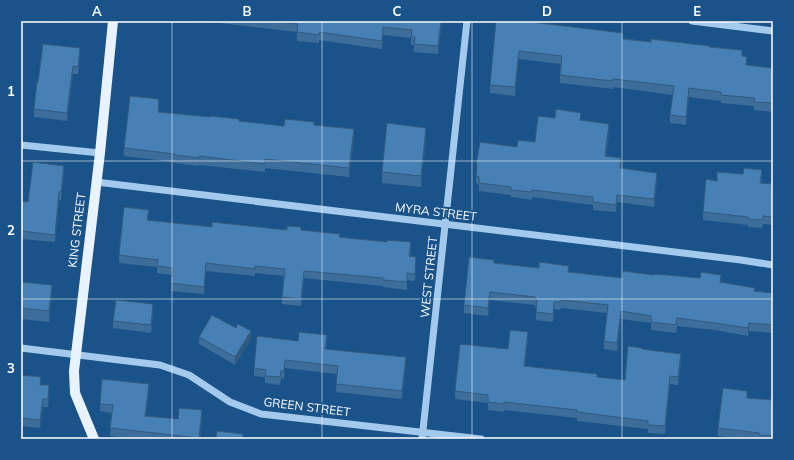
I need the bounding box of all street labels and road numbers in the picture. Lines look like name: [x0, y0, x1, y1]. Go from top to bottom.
street label: KING STREET: [64, 191, 89, 268]
street label: MYRA STREET: [394, 199, 478, 224]
street label: WEST STREET: [417, 235, 440, 319]
street label: GREEN STREET: [263, 394, 352, 419]

